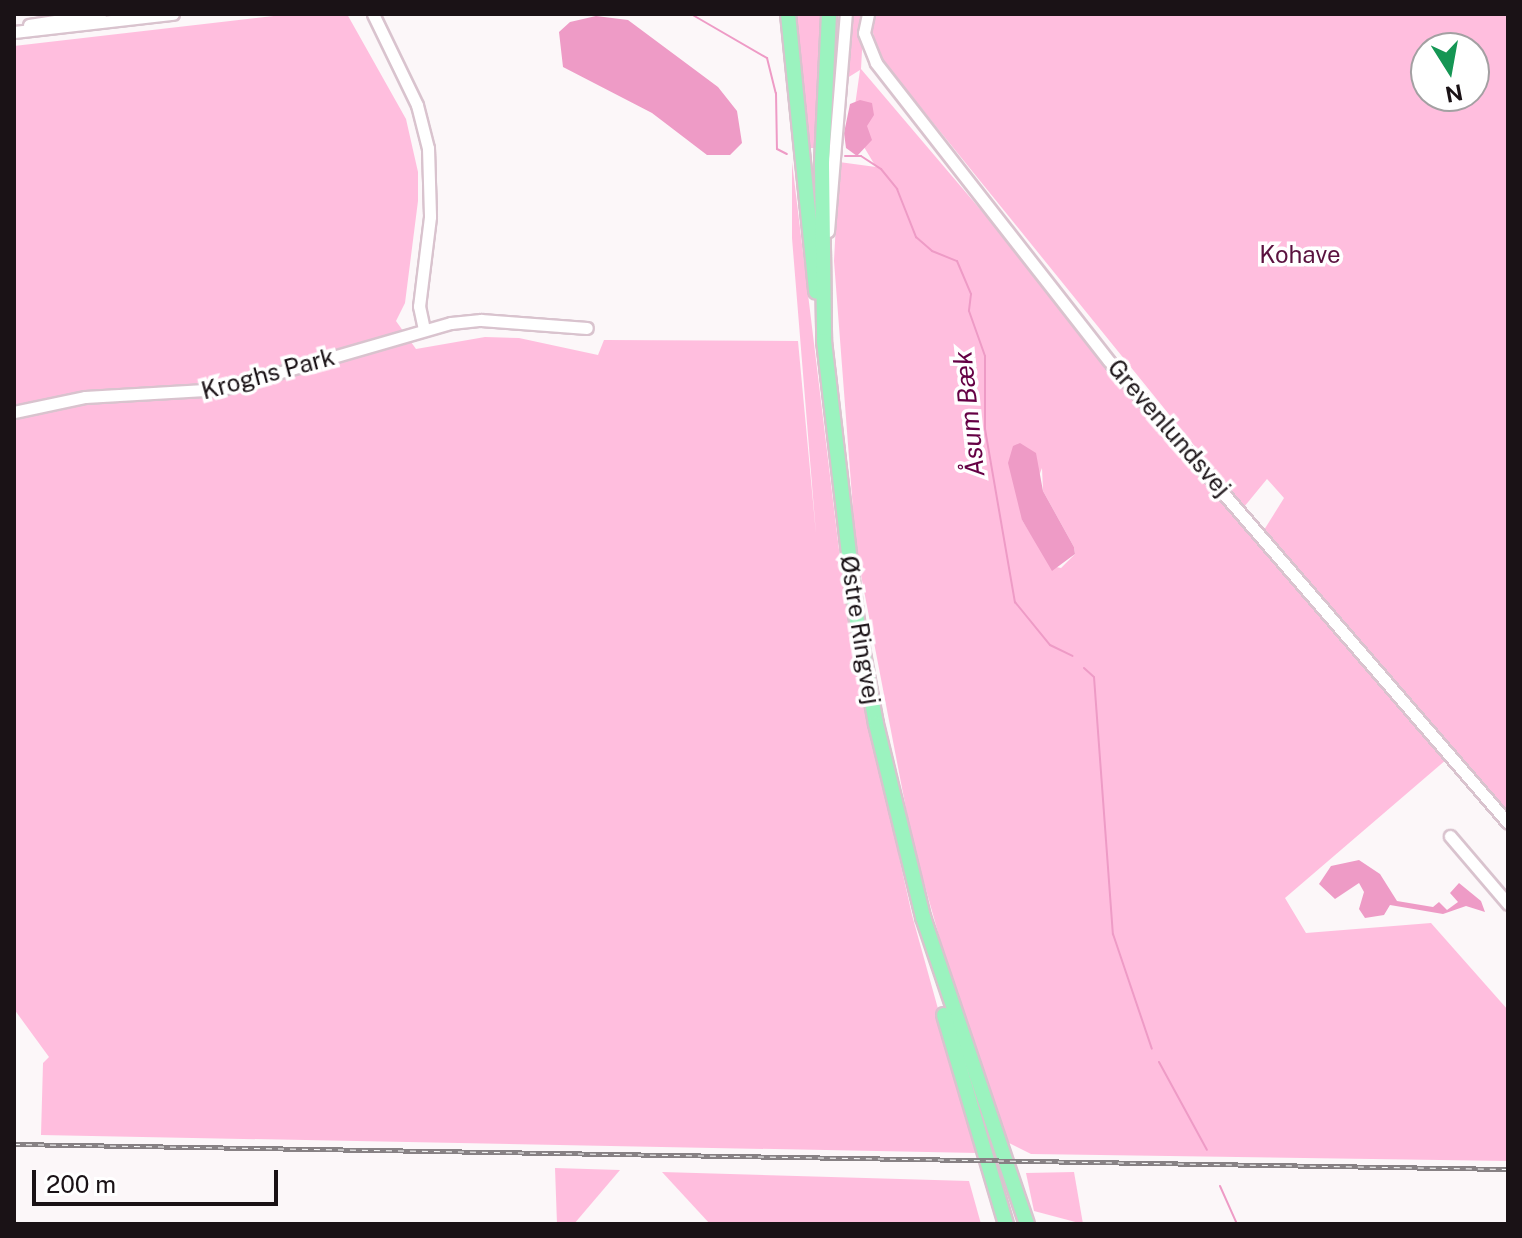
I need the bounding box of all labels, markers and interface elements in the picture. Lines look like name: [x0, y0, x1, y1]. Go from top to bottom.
north arrow: [1410, 32, 1490, 112]
text: N: [1443, 79, 1465, 108]
park label: Kohave: [1259, 241, 1341, 269]
street label: Kroghs Park: [198, 342, 338, 406]
water label: Åsum Bæk: [947, 350, 991, 478]
street label: Grevenlundsvej: [1102, 353, 1236, 503]
street label: Østre Ringvej: [834, 553, 886, 707]
scale bar: [36, 1154, 282, 1204]
text: 200 m: [46, 1170, 116, 1198]

